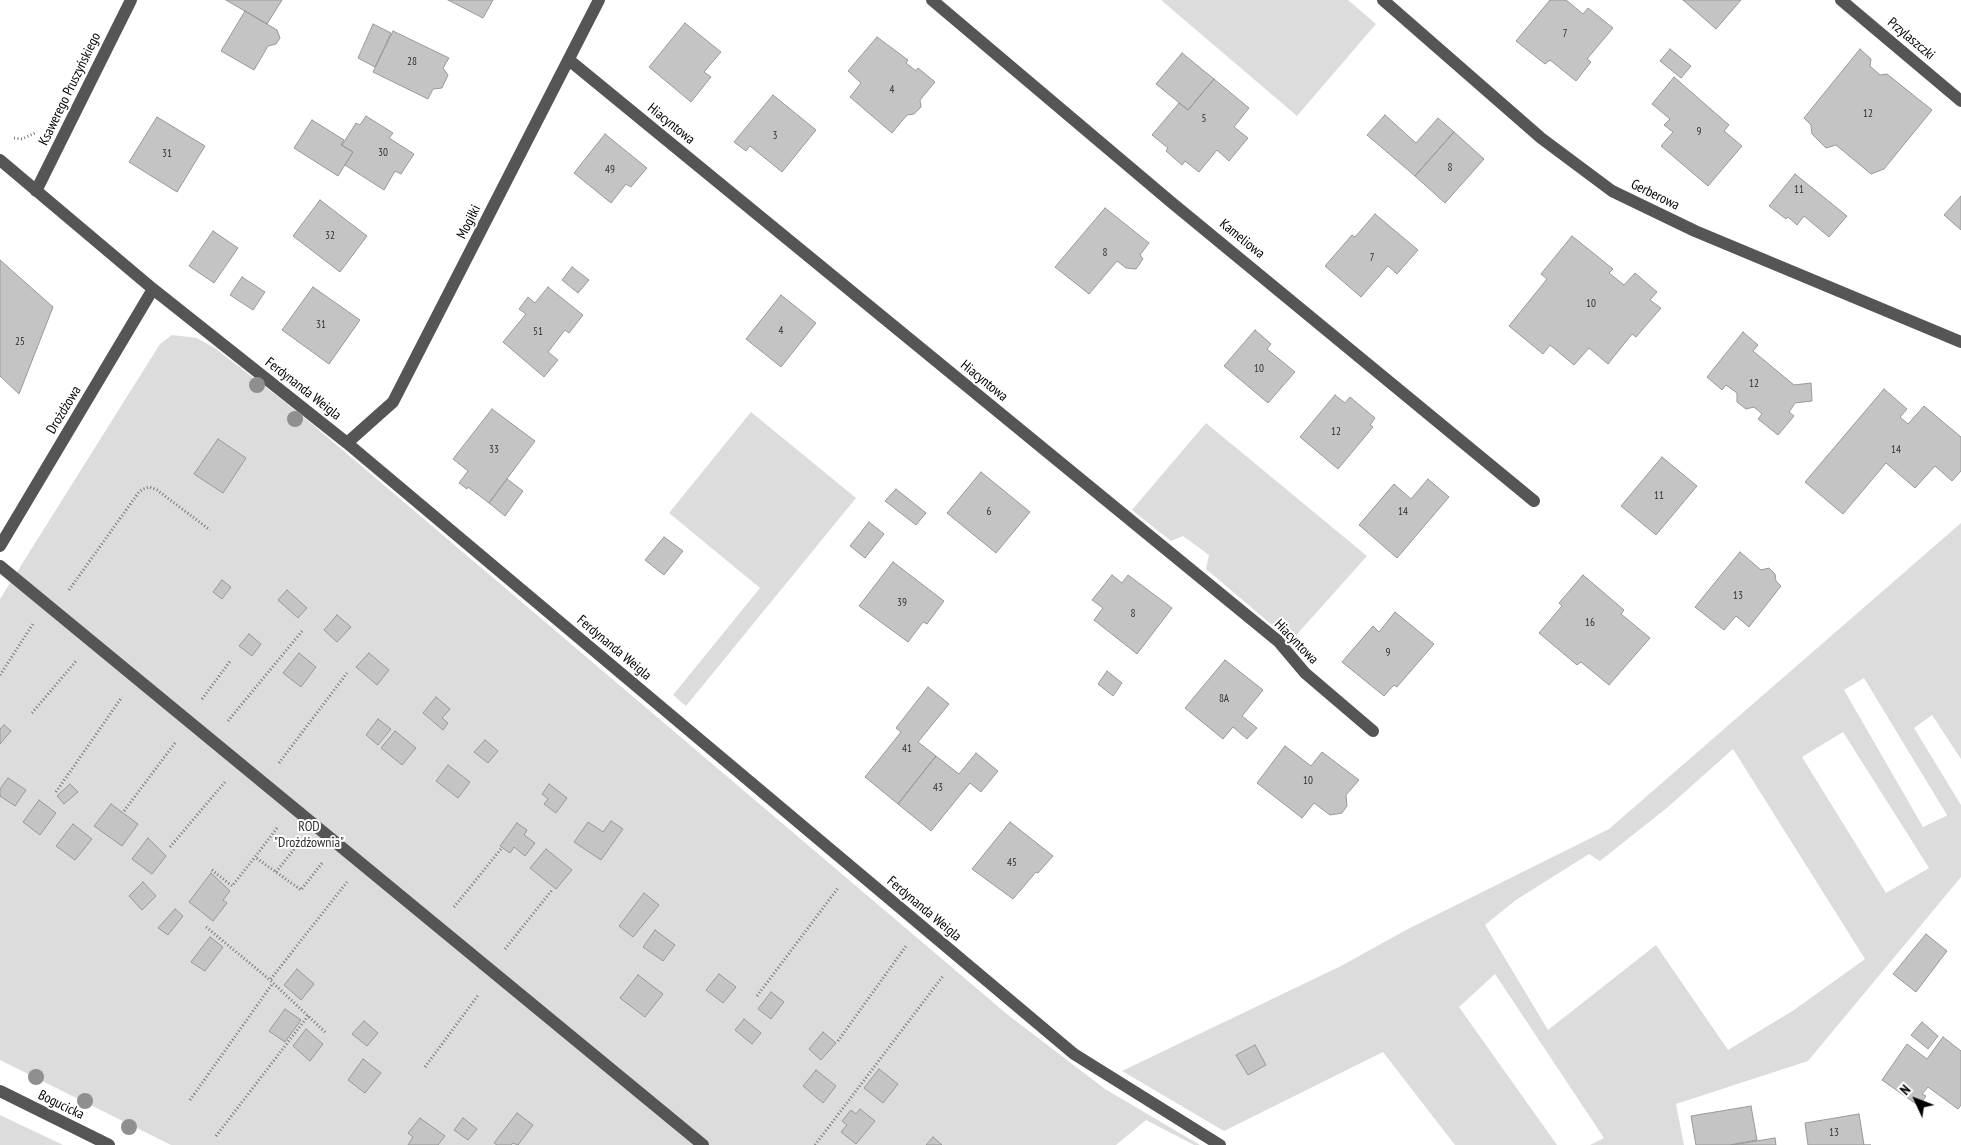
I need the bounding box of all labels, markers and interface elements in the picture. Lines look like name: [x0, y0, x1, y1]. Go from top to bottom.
street label: Przylaszczki: [1884, 14, 1938, 64]
house number: 7: [1563, 27, 1567, 41]
street label: Ksawerego Pruszyńskiego: [35, 30, 105, 148]
house number: 28: [407, 55, 417, 69]
house number: 4: [890, 83, 894, 97]
street label: Hiacyntowa: [644, 100, 698, 148]
house number: 12: [1863, 107, 1873, 121]
house number: 5: [1202, 112, 1206, 126]
house number: 9: [1697, 125, 1701, 139]
house number: 3: [773, 129, 777, 143]
house number: 30: [378, 146, 388, 160]
house number: 31: [162, 147, 172, 161]
house number: 8: [1448, 161, 1452, 175]
house number: 49: [605, 163, 615, 177]
street label: Gerberowa: [1628, 176, 1682, 214]
house number: 11: [1794, 183, 1804, 197]
street label: Mogiłki: [453, 202, 485, 242]
street label: Kameliowa: [1216, 216, 1268, 262]
house number: 32: [325, 229, 335, 243]
house number: 8: [1103, 246, 1107, 260]
house number: 7: [1370, 251, 1374, 265]
house number: 10: [1586, 297, 1596, 311]
house number: 31: [316, 318, 326, 332]
house number: 4: [779, 324, 783, 338]
house number: 51: [533, 325, 543, 339]
house number: 25: [15, 335, 25, 349]
street label: Ferdynanda Weigla: [262, 354, 344, 424]
street label: Hiacyntowa: [957, 357, 1011, 405]
house number: 10: [1254, 362, 1264, 376]
house number: 12: [1749, 377, 1759, 391]
street label: Drożdżowa: [43, 383, 85, 437]
house number: 12: [1331, 425, 1341, 439]
house number: 33: [489, 443, 499, 457]
house number: 14: [1891, 443, 1901, 457]
house number: 11: [1654, 489, 1664, 503]
house number: 6: [987, 505, 991, 519]
house number: 14: [1398, 505, 1408, 519]
house number: 13: [1733, 589, 1743, 603]
house number: 39: [897, 596, 907, 610]
house number: 8: [1131, 607, 1135, 621]
street label: Ferdynanda Weigla: [573, 612, 655, 684]
street label: Hiacyntowa: [1271, 616, 1321, 668]
house number: 16: [1585, 616, 1595, 630]
house number: 9: [1386, 646, 1390, 660]
house number: 8A: [1219, 692, 1229, 706]
house number: 41: [902, 742, 912, 756]
house number: 10: [1303, 774, 1313, 788]
house number: 43: [933, 781, 943, 795]
park label: ROD "Drożdżownia": [274, 819, 344, 852]
house number: 45: [1007, 856, 1017, 870]
street label: Ferdynanda Weigla: [883, 873, 965, 945]
north arrow: [1891, 1075, 1941, 1125]
text: N: [1896, 1081, 1914, 1099]
street label: Bogucicka: [35, 1087, 87, 1123]
house number: 13: [1829, 1126, 1839, 1140]

